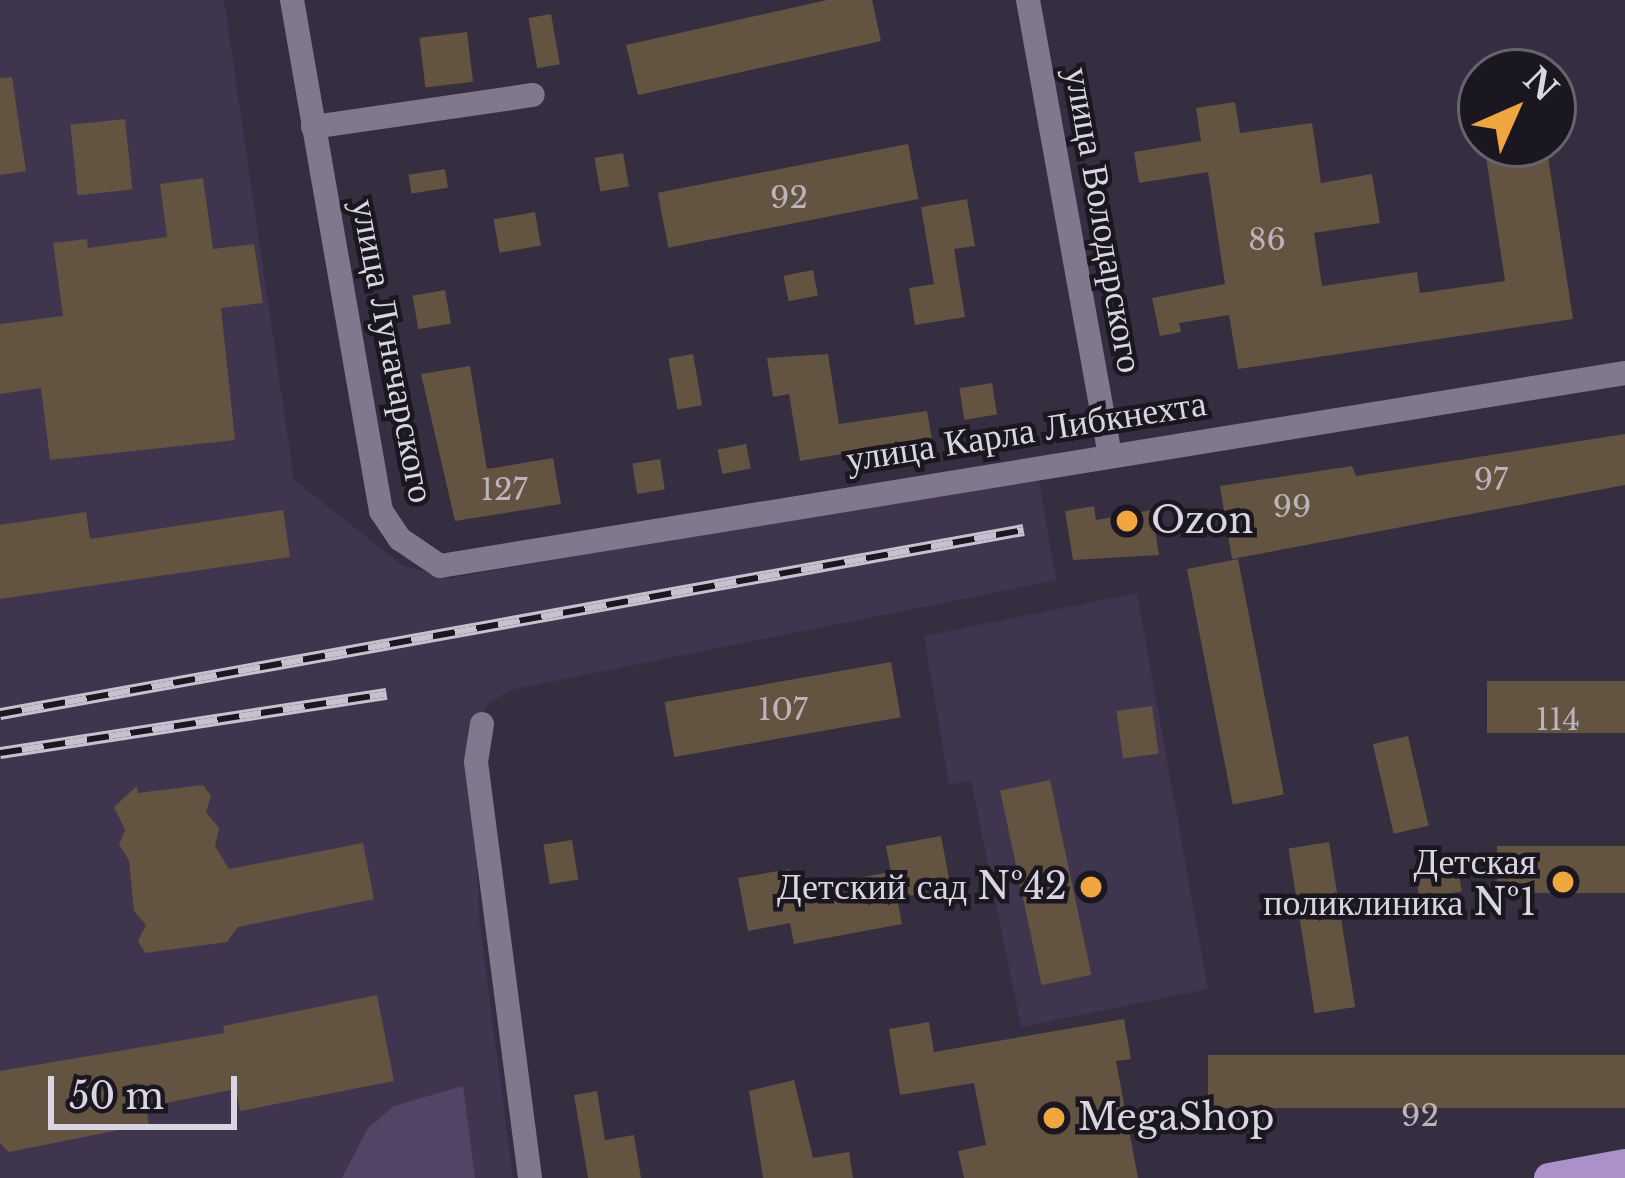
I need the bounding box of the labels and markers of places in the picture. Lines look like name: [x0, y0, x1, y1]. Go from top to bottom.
place label: Ozon: [1151, 499, 1253, 543]
marker: Ozon: [1114, 508, 1140, 534]
place label: Детская поликлиника №1: [1263, 839, 1536, 924]
place label: Детский сад №42: [777, 865, 1067, 909]
marker: Детская поликлиника №1: [1547, 866, 1579, 898]
marker: Детский сад №42: [1078, 874, 1104, 900]
place label: MegaShop: [1078, 1096, 1274, 1140]
marker: MegaShop: [1041, 1105, 1067, 1131]

